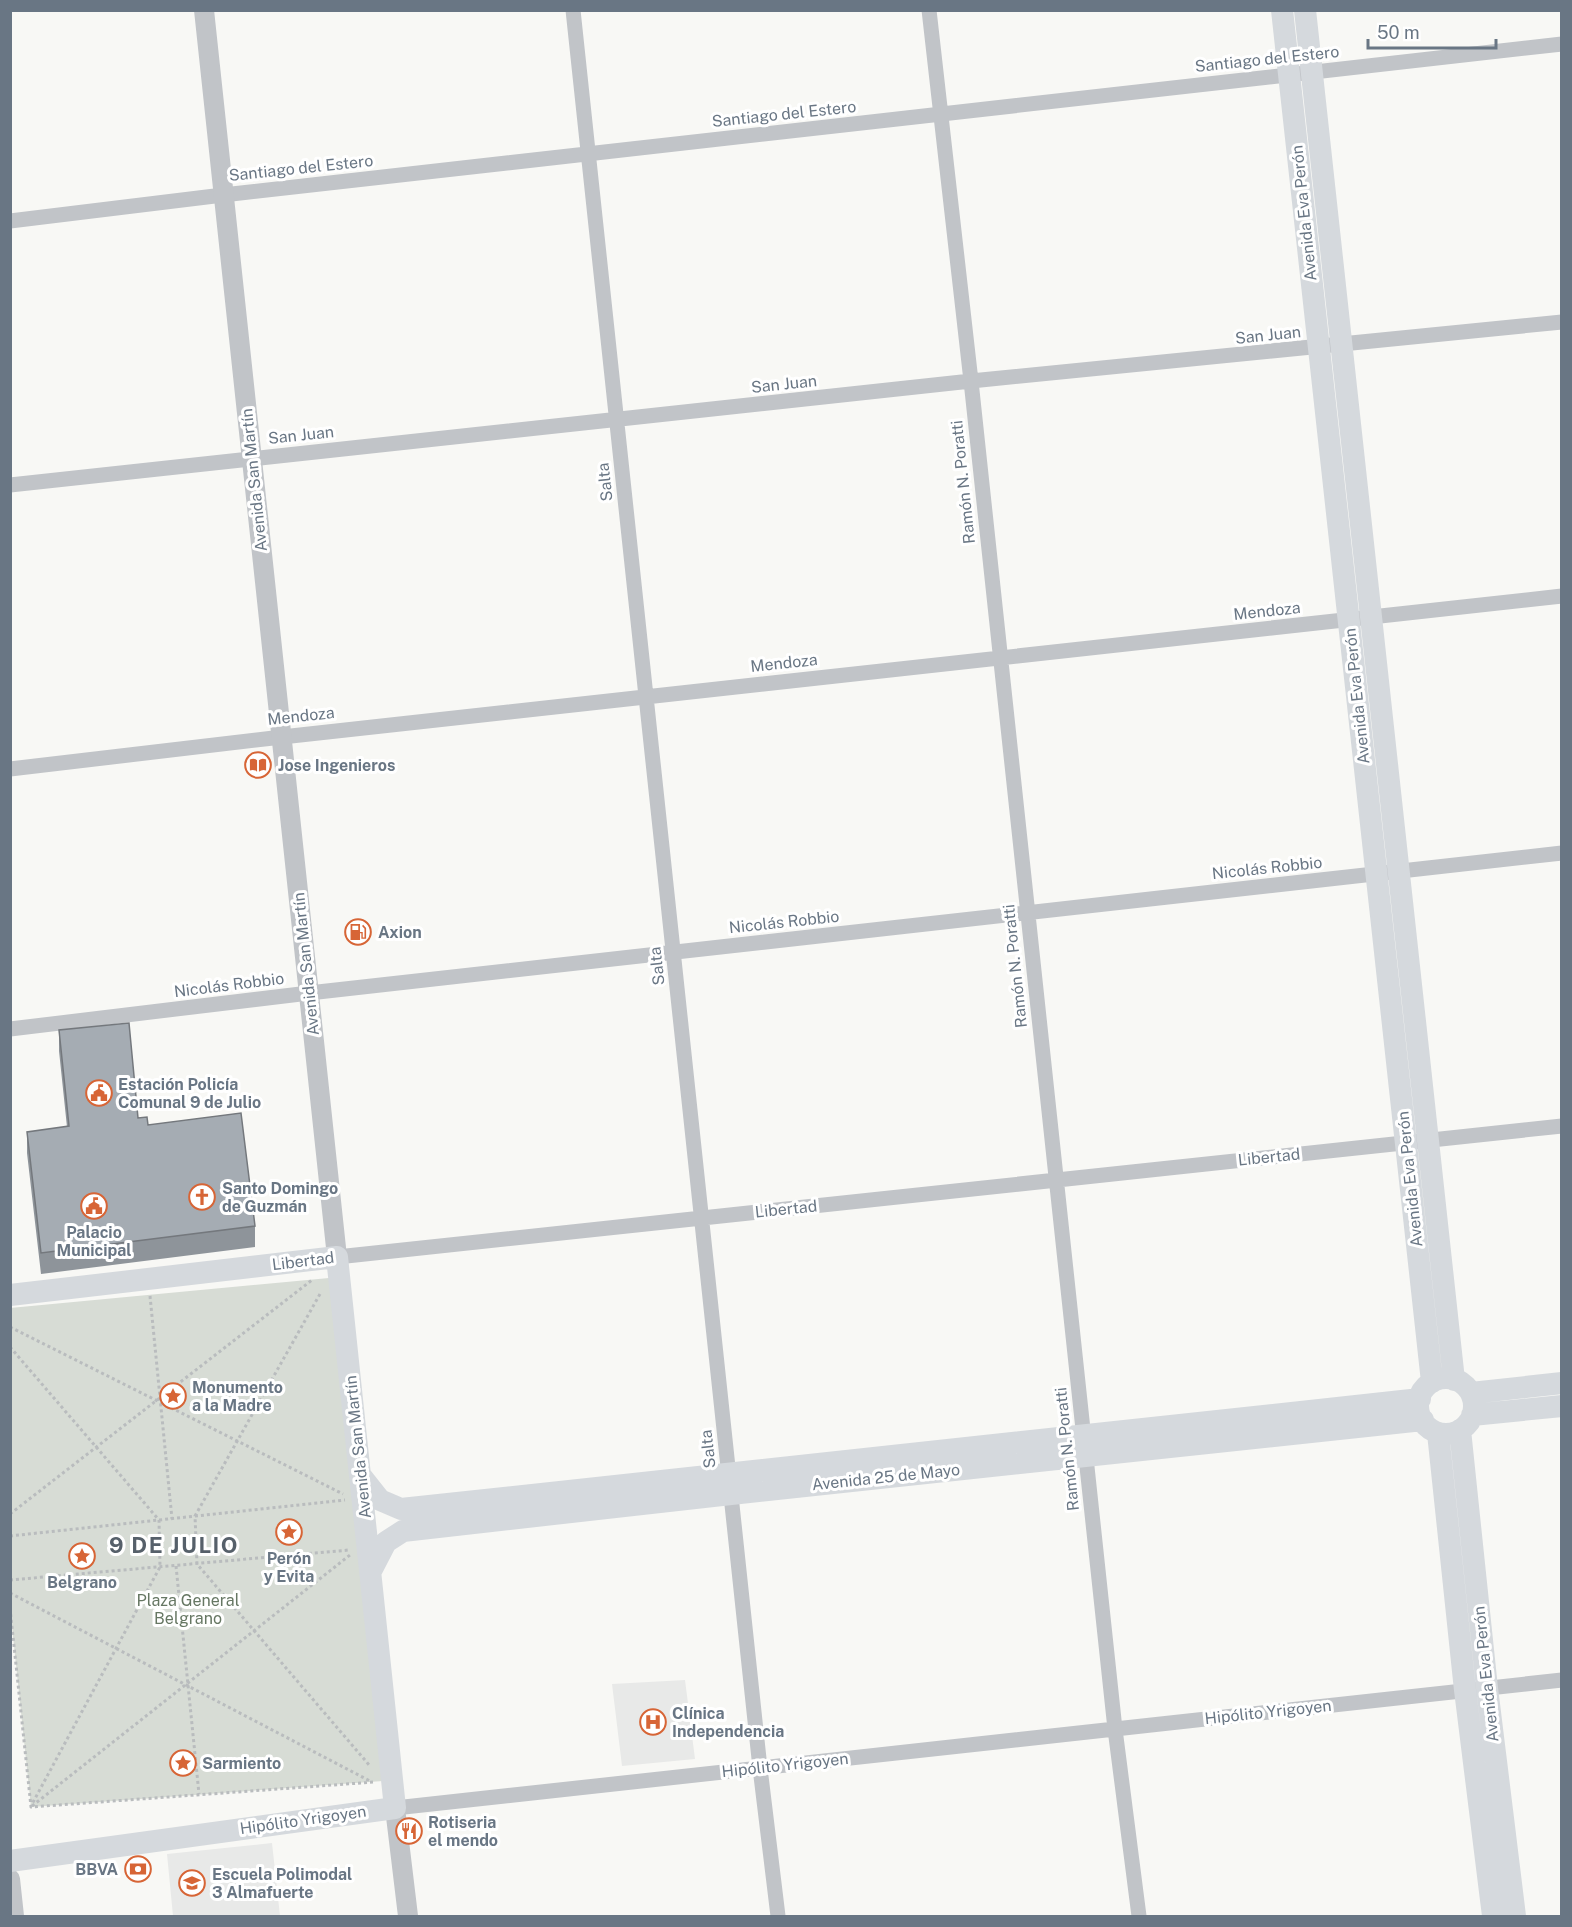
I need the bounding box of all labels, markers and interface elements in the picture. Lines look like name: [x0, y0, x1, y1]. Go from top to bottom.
scale bar: [1368, 12, 1496, 50]
text: 50 m: [1377, 22, 1420, 43]
street label: Santiago del Estero: [1194, 42, 1340, 76]
street label: Santiago del Estero: [711, 97, 857, 131]
street label: Avenida Eva Perón: [1287, 144, 1321, 282]
street label: Santiago del Estero: [228, 151, 374, 185]
street label: San Juan: [1234, 322, 1302, 348]
street label: San Juan: [750, 371, 818, 397]
street label: Avenida San Martín: [237, 407, 271, 553]
street label: Ramón N. Poratti: [947, 419, 979, 545]
street label: San Juan: [267, 422, 335, 448]
street label: Salta: [594, 462, 616, 502]
street label: Mendoza: [1232, 598, 1302, 624]
street label: Avenida Eva Perón: [1340, 627, 1374, 765]
street label: Mendoza: [749, 650, 819, 676]
street label: Mendoza: [266, 703, 336, 729]
library icon: Jose Ingenieros: [243, 750, 273, 780]
place label: Jose Ingenieros: [278, 756, 395, 775]
street label: Nicolás Robbio: [1211, 853, 1323, 883]
street label: Avenida San Martín: [289, 891, 323, 1037]
street label: Ramón N. Poratti: [999, 903, 1031, 1029]
street label: Nicolás Robbio: [728, 907, 840, 937]
fuel station icon: Axion: [343, 917, 373, 947]
place label: Axion: [378, 923, 422, 942]
street label: Salta: [646, 946, 668, 986]
street label: Nicolás Robbio: [173, 969, 285, 1001]
place label: Estación Policía Comunal 9 de Julio: [118, 1075, 261, 1112]
public building icon: Estación Policía Comunal 9 de Julio: [84, 1078, 114, 1108]
street label: Avenida Eva Perón: [1393, 1110, 1427, 1248]
street label: Libertad: [1237, 1144, 1301, 1170]
place label: Santo Domingo de Guzmán: [222, 1179, 338, 1216]
church icon: Santo Domingo de Guzmán: [187, 1182, 217, 1212]
public building icon: Palacio Municipal: [79, 1191, 109, 1221]
street label: Libertad: [754, 1196, 818, 1222]
place label: Palacio Municipal: [56, 1223, 132, 1260]
street label: Libertad: [271, 1248, 335, 1274]
street label: Avenida San Martín: [341, 1374, 375, 1520]
place label: Monumento a la Madre: [192, 1378, 283, 1415]
place icon: Monumento a la Madre: [158, 1381, 188, 1411]
street label: Ramón N. Poratti: [1051, 1386, 1083, 1512]
street label: Salta: [697, 1429, 719, 1469]
street label: Avenida 25 de Mayo: [811, 1460, 961, 1494]
place icon: Perón y Evita: [274, 1517, 304, 1547]
district label: 9 DE JULIO: [109, 1532, 239, 1558]
place icon: Belgrano: [67, 1541, 97, 1571]
place label: Perón y Evita: [264, 1549, 314, 1586]
place label: Belgrano: [47, 1573, 117, 1592]
park label: Plaza General Belgrano: [136, 1591, 240, 1628]
street label: Avenida Eva Perón: [1469, 1605, 1503, 1743]
street label: Hipólito Yrigoyen: [1204, 1696, 1332, 1728]
place label: Clínica Independencia: [672, 1704, 784, 1741]
hospital icon: Clínica Independencia: [638, 1707, 668, 1737]
place icon: Sarmiento: [168, 1748, 198, 1778]
street label: Hipólito Yrigoyen: [721, 1749, 849, 1781]
place label: Sarmiento: [202, 1754, 281, 1773]
street label: Hipólito Yrigoyen: [239, 1802, 367, 1838]
place label: Rotiseria el mendo: [428, 1813, 498, 1850]
restaurant icon: Rotiseria el mendo: [394, 1816, 424, 1846]
bank icon: BBVA: [123, 1854, 153, 1884]
place label: BBVA: [75, 1860, 118, 1879]
place label: Escuela Polimodal 3 Almafuerte: [212, 1865, 352, 1902]
school or university icon: Escuela Polimodal 3 Almafuerte: [177, 1868, 207, 1898]

